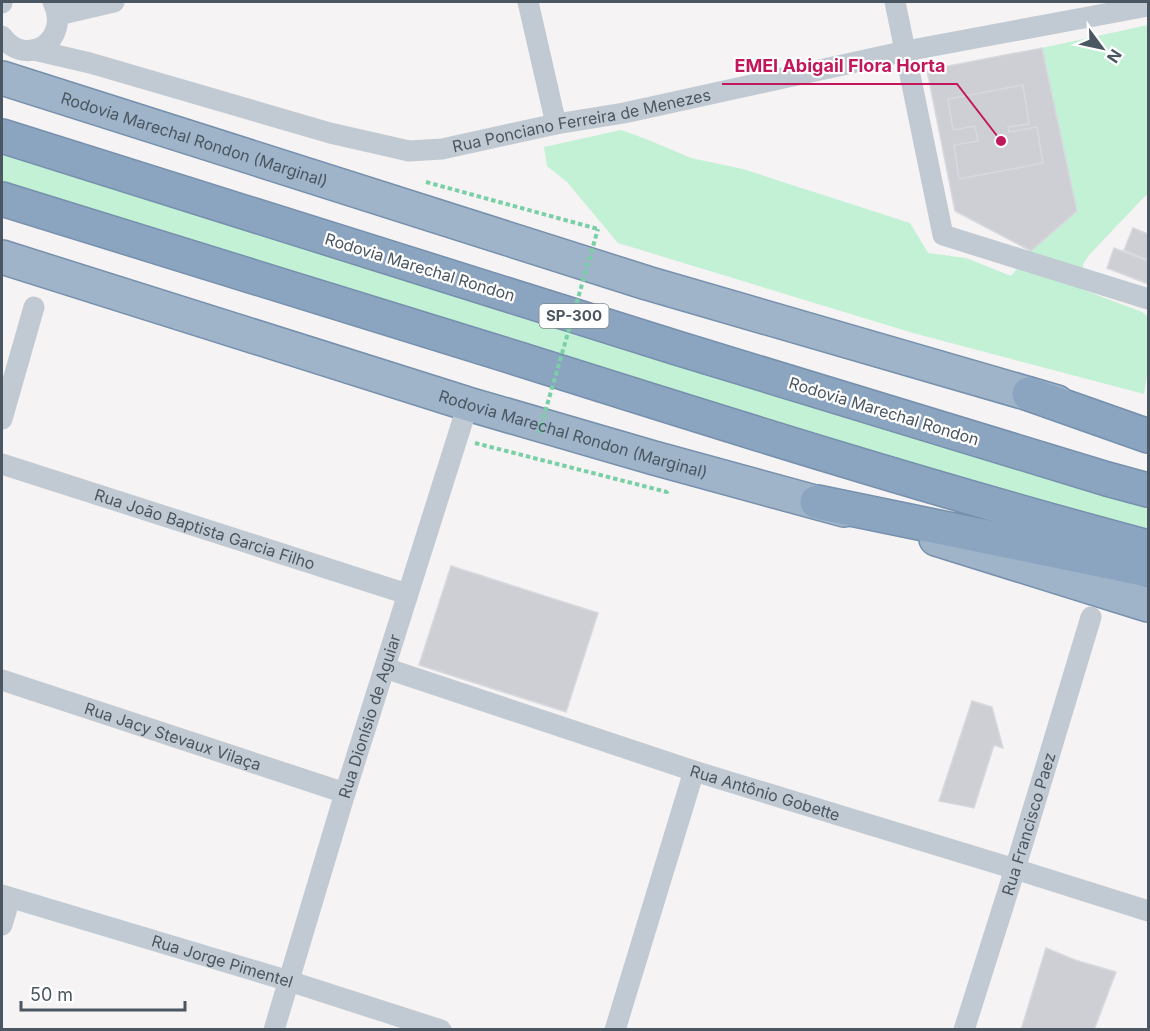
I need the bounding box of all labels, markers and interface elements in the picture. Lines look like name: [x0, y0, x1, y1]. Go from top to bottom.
north arrow: [1072, 18, 1132, 78]
text: N: [1103, 46, 1126, 67]
callout: EMEI Abigail Flora Horta: [722, 48, 957, 84]
text: EMEI Abigail Flora Horta: [734, 55, 946, 76]
street label: Rua Ponciano Ferreira de Menezes: [450, 84, 713, 156]
street label: Rodovia Marechal Rondon (Marginal): [59, 87, 330, 191]
street label: Rodovia Marechal Rondon: [323, 229, 517, 305]
road number: SP-300: [540, 304, 608, 328]
street label: Rodovia Marechal Rondon: [787, 373, 981, 449]
street label: Rodovia Marechal Rondon (Marginal): [436, 385, 710, 482]
street label: Rua João Baptista Garcia Filho: [92, 484, 317, 574]
street label: Rua Dionísio de Aguiar: [334, 632, 405, 801]
street label: Rua Jacy Stevaux Vilaça: [82, 698, 264, 775]
street label: Rua Francisco Paez: [997, 750, 1060, 898]
street label: Rua Antônio Gobette: [688, 760, 842, 825]
street label: Rua Jorge Pimentel: [149, 930, 296, 992]
scale bar: [21, 974, 184, 1012]
text: 50 m: [30, 984, 73, 1005]

